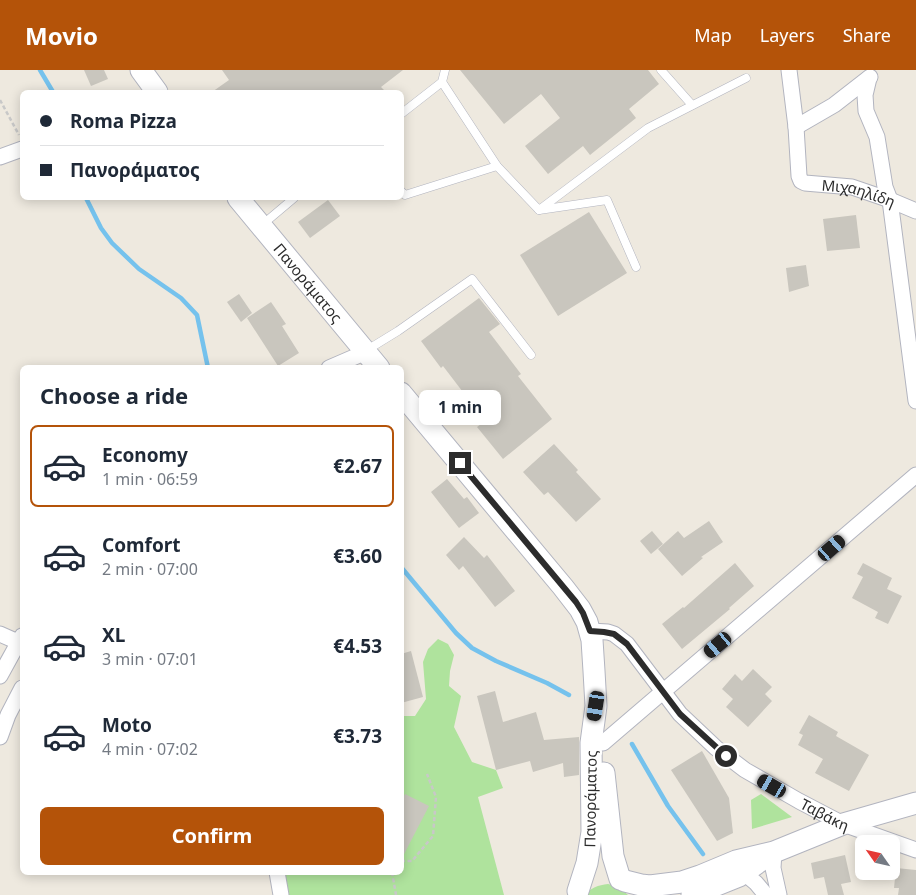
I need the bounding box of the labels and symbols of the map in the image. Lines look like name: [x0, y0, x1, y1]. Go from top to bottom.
street label: Μιχαηλίδη: [821, 174, 899, 211]
street label: Πανοράματος: [269, 239, 347, 326]
callout: 1 min: [419, 390, 501, 426]
route end: [449, 452, 471, 474]
car: [815, 532, 848, 564]
car: [701, 630, 734, 660]
car: [586, 690, 605, 722]
route start: [715, 745, 737, 767]
street label: Πανοράματος: [579, 750, 601, 848]
car: [755, 772, 788, 800]
street label: Ταβάκη: [797, 794, 852, 835]
north arrow: [855, 835, 900, 880]

